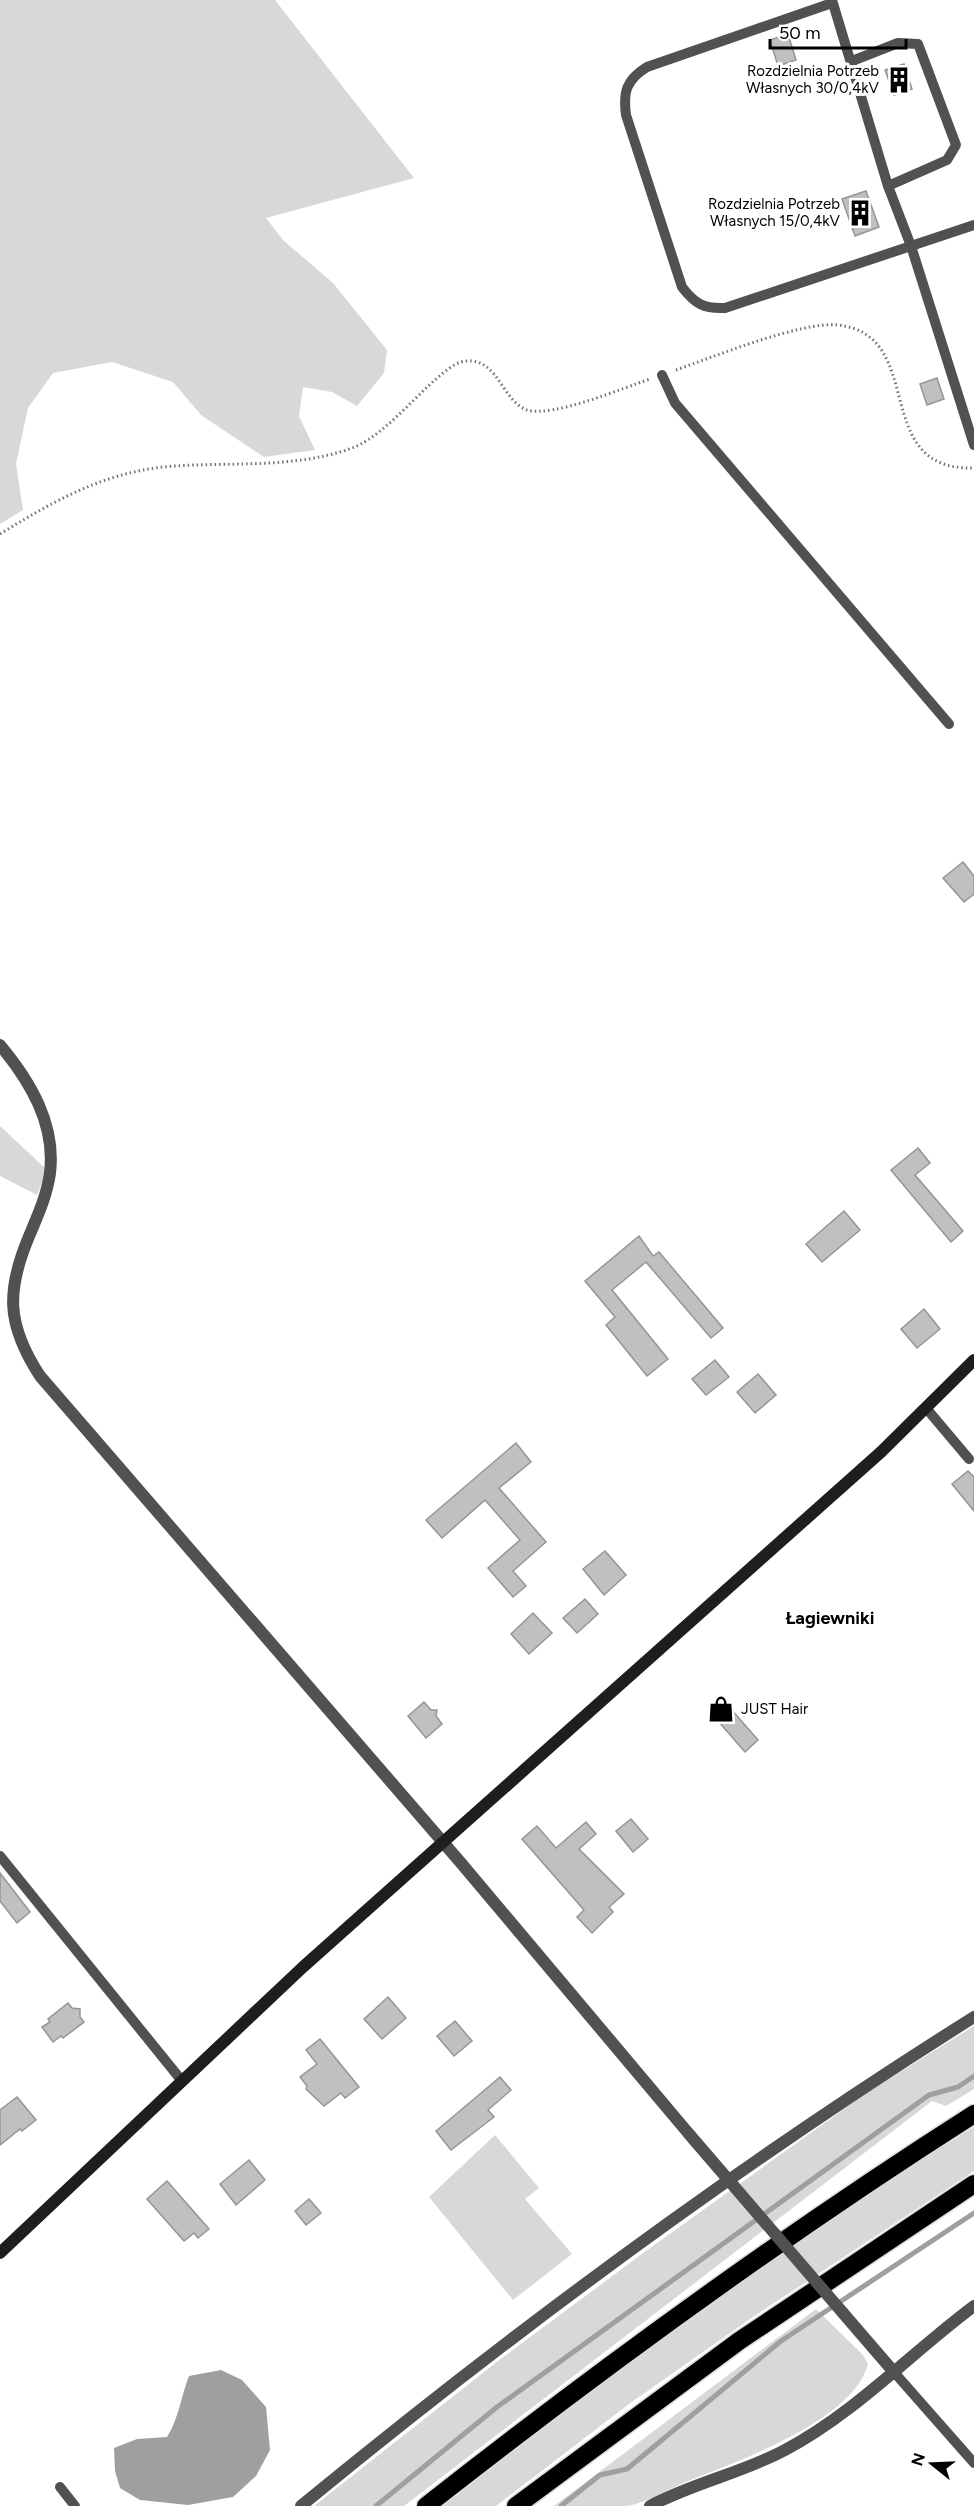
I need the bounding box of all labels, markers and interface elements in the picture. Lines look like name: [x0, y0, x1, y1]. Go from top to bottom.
scale bar: [770, 12, 906, 50]
text: 50 m: [779, 22, 821, 44]
place label: Rozdzielnia Potrzeb Własnych 30/0,4kV: [746, 62, 880, 97]
building icon: Rozdzielnia Potrzeb Własnych 30/0,4kV: [884, 65, 914, 95]
place label: Rozdzielnia Potrzeb Własnych 15/0,4kV: [708, 195, 841, 230]
building icon: Rozdzielnia Potrzeb Własnych 15/0,4kV: [845, 198, 875, 228]
district label: Łagiewniki: [786, 1607, 874, 1629]
shop icon: JUST Hair: [706, 1694, 736, 1724]
place label: JUST Hair: [741, 1700, 808, 1718]
north arrow: [902, 2434, 962, 2494]
text: N: [907, 2451, 929, 2468]

